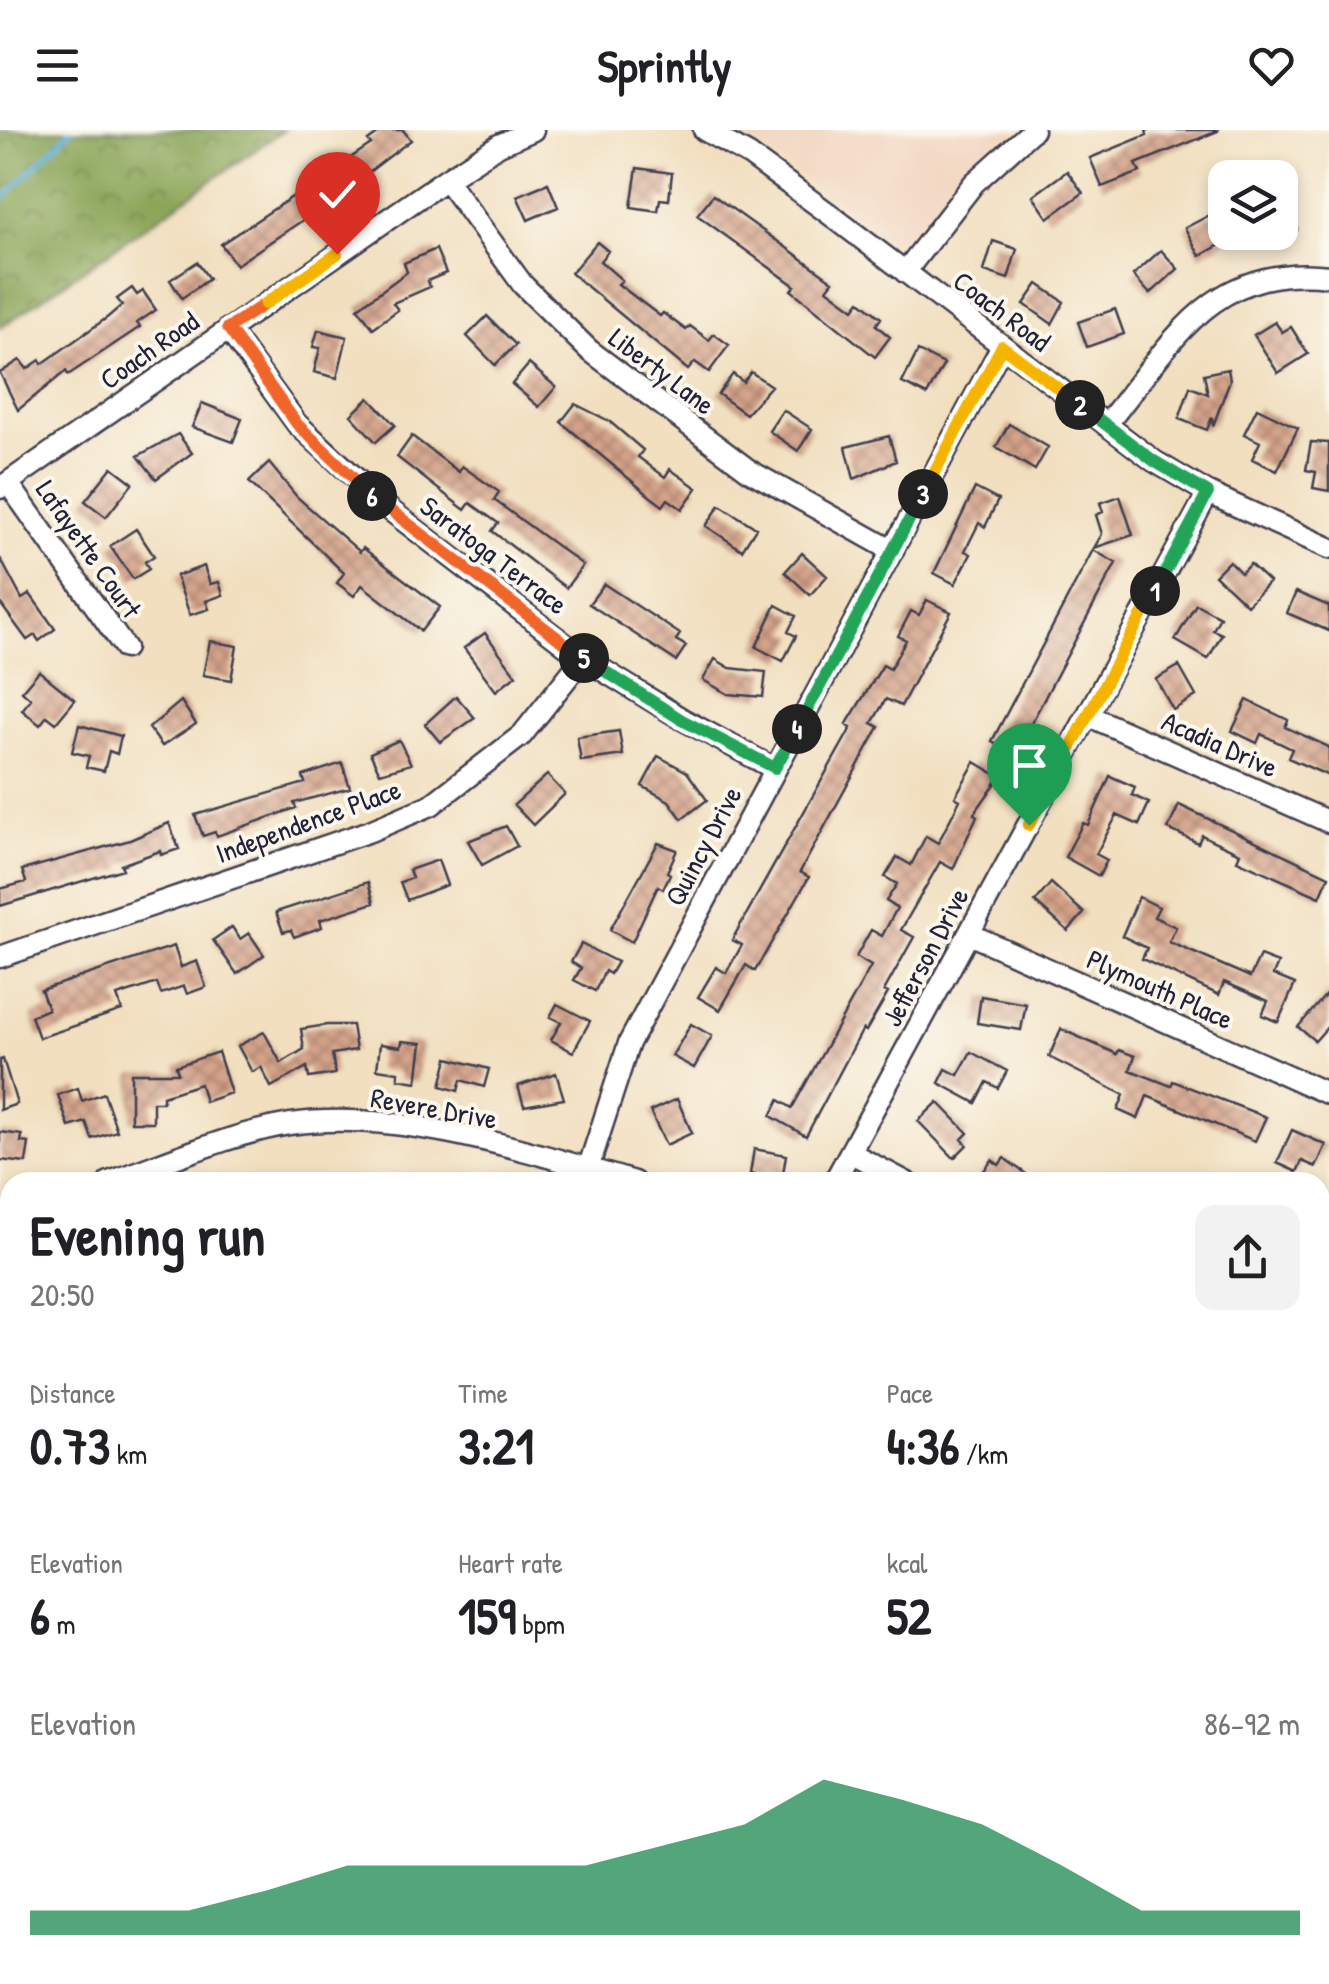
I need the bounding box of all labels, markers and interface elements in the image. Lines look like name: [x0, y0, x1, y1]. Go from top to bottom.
text: Sprintly: [597, 35, 732, 96]
icon: menu: [30, 38, 85, 93]
icon: heart: [1244, 38, 1299, 93]
pin: [295, 152, 380, 255]
map controls: [1208, 160, 1298, 250]
button: layers: [1208, 160, 1298, 250]
icon: check: [310, 167, 365, 222]
street label: Coach Road: [946, 262, 1058, 360]
street label: Coach Road: [92, 302, 206, 398]
street label: Liberty Lane: [601, 319, 723, 423]
pin: 2: [1055, 380, 1105, 430]
text: 2: [1073, 386, 1087, 424]
pin: 3: [898, 469, 948, 519]
pin: 6: [347, 471, 397, 521]
street label: Lafayette Court: [27, 472, 151, 626]
text: 3: [917, 475, 929, 513]
text: 6: [366, 477, 378, 515]
street label: Saratoga Terrace: [413, 487, 575, 623]
pin: 1: [1130, 566, 1180, 616]
text: 1: [1150, 572, 1160, 610]
pin: 5: [559, 633, 609, 683]
text: 5: [578, 639, 590, 677]
street label: Acadia Drive: [1156, 702, 1284, 786]
pin: 4: [772, 704, 822, 754]
text: 4: [792, 710, 802, 748]
pin: [987, 723, 1072, 826]
icon: arrive: [1002, 738, 1057, 793]
street label: Independence Place: [210, 770, 406, 872]
street label: Quincy Drive: [656, 780, 750, 912]
street label: Jefferson Drive: [873, 881, 977, 1033]
street label: Plymouth Place: [1081, 940, 1239, 1038]
street label: Revere Drive: [368, 1078, 500, 1138]
text: Evening run: [30, 1198, 265, 1272]
button: share: [1195, 1205, 1300, 1310]
text: 20:50: [30, 1273, 95, 1316]
text: Distance: [30, 1374, 116, 1412]
text: Time: [458, 1374, 508, 1412]
text: Pace: [887, 1374, 933, 1412]
text: 0.73: [30, 1412, 110, 1480]
text: 3:21: [458, 1412, 534, 1480]
text: 4:36: [887, 1412, 959, 1480]
text: km: [110, 1435, 147, 1473]
text: /km: [959, 1435, 1008, 1473]
text: Elevation: [30, 1544, 123, 1582]
text: Heart rate: [458, 1544, 563, 1582]
text: kcal: [887, 1544, 928, 1582]
text: 6: [30, 1582, 50, 1650]
text: 159: [458, 1582, 516, 1650]
text: 52: [887, 1582, 931, 1650]
text: m: [50, 1605, 75, 1643]
text: bpm: [516, 1605, 565, 1643]
text: Elevation: [30, 1702, 136, 1745]
text: 86–92 m: [1204, 1702, 1300, 1745]

